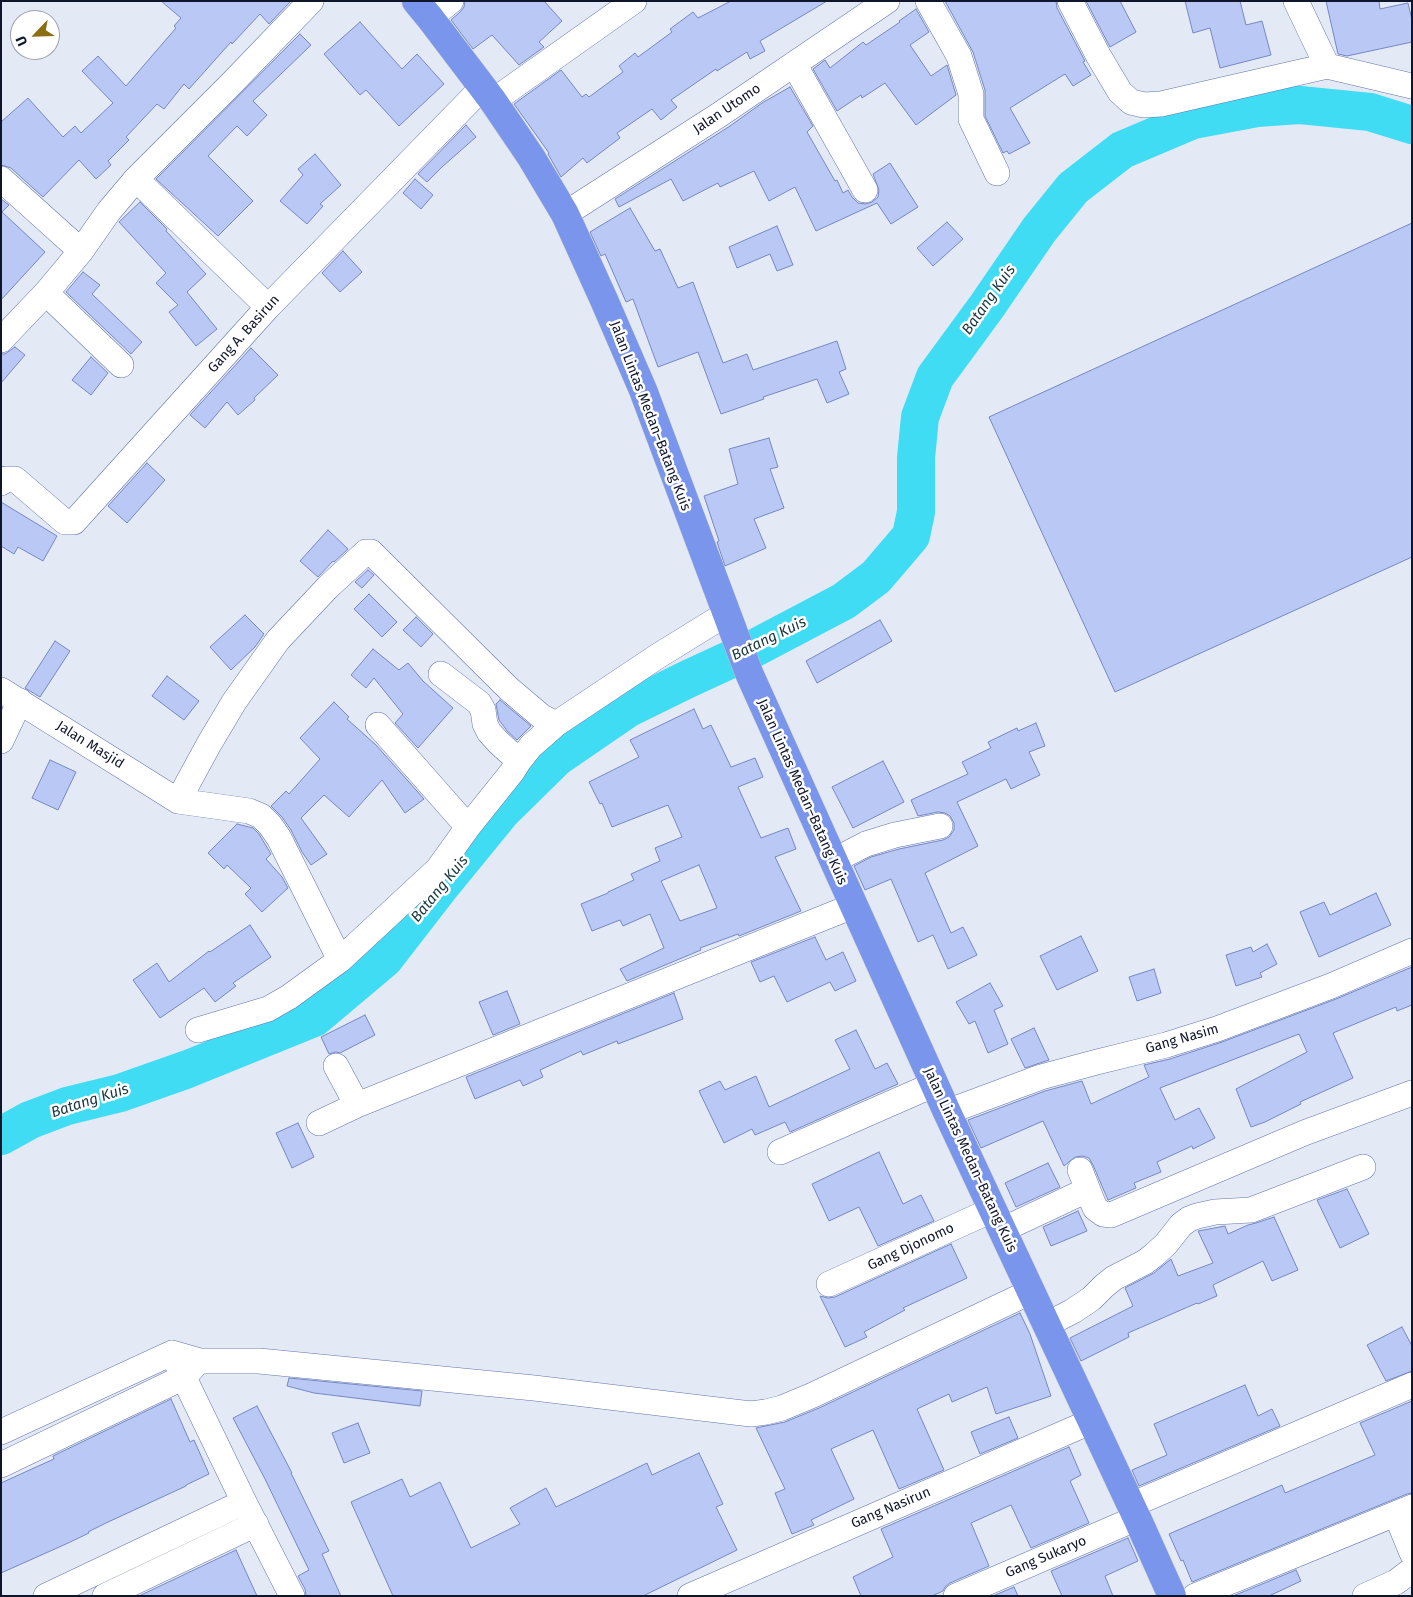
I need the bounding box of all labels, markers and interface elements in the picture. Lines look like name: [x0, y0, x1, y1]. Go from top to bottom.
north arrow: [10, 10, 60, 60]
text: U: [12, 33, 31, 49]
street label: Jalan Utomo: [690, 80, 764, 138]
water label: Batang Kuis: [958, 262, 1020, 338]
street label: Gang A. Basirun: [205, 292, 283, 376]
street label: Jalan Lintas Medan–Batang Kuis: [606, 319, 694, 513]
water label: Batang Kuis: [729, 613, 809, 665]
street label: Jalan Lintas Medan–Batang Kuis: [753, 696, 851, 888]
street label: Jalan Masjid: [53, 718, 127, 772]
water label: Batang Kuis: [408, 852, 472, 926]
street label: Gang Nasim: [1144, 1021, 1220, 1057]
street label: Jalan Lintas Medan–Batang Kuis: [920, 1065, 1020, 1255]
water label: Batang Kuis: [49, 1080, 131, 1122]
street label: Gang Djonomo: [865, 1220, 957, 1274]
street label: Gang Nasirun: [849, 1484, 933, 1532]
street label: Gang Sukaryo: [1003, 1532, 1089, 1582]

